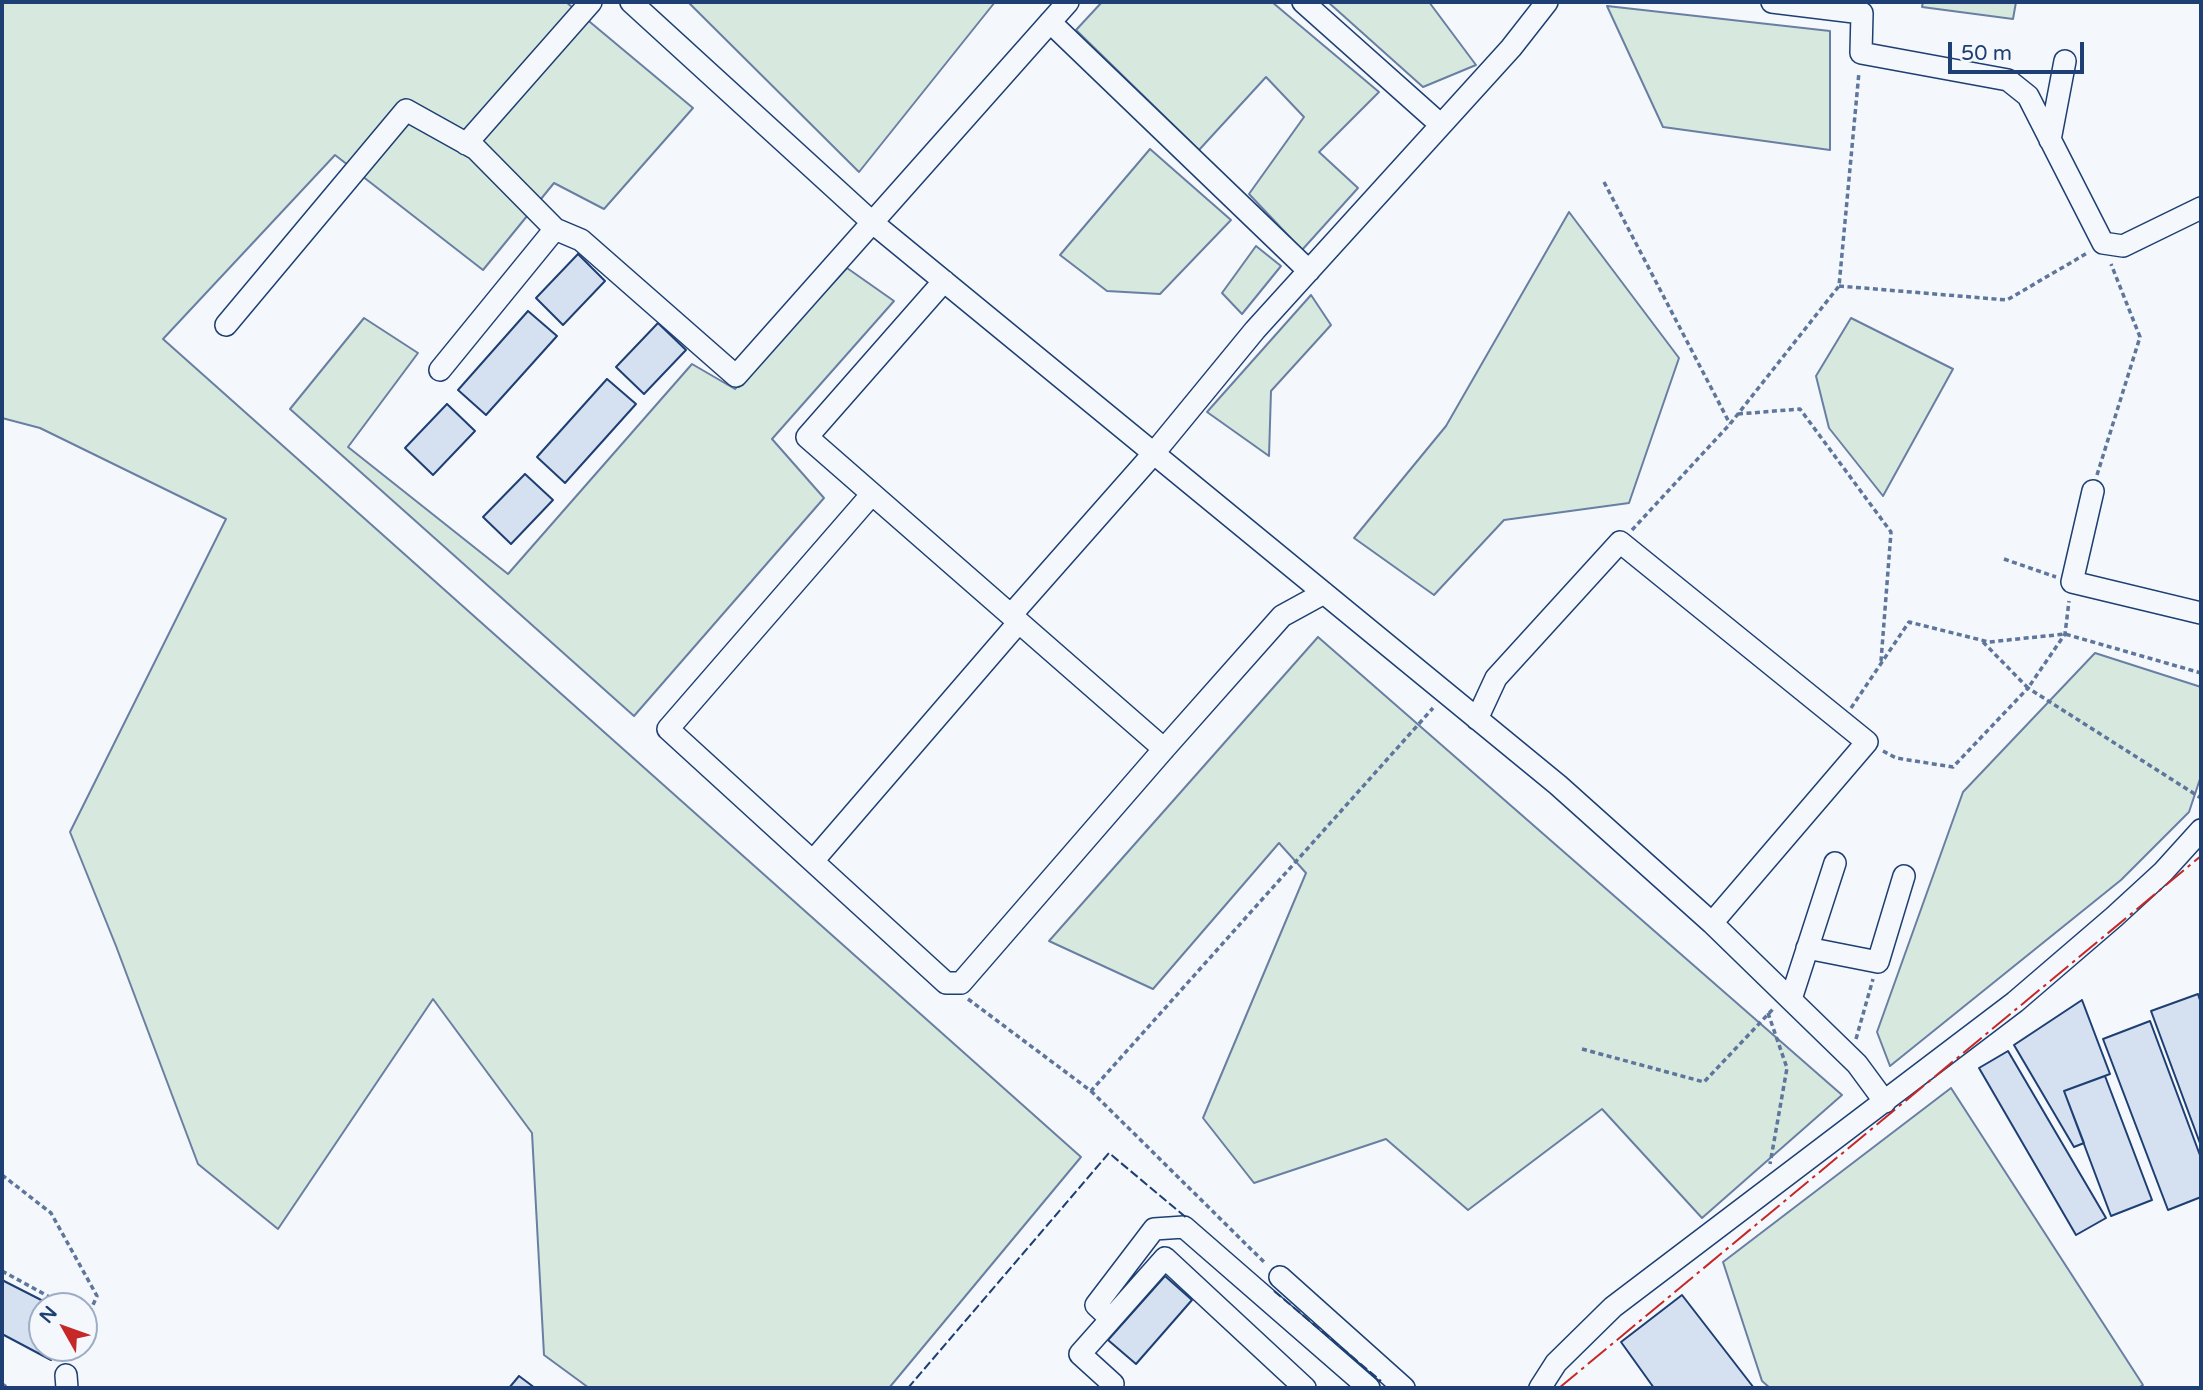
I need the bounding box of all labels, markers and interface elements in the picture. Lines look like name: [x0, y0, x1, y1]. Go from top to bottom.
scale bar: [1951, 28, 2088, 72]
text: 50 m: [1961, 41, 2012, 66]
north arrow: [28, 1292, 98, 1362]
text: N: [35, 1302, 62, 1328]

